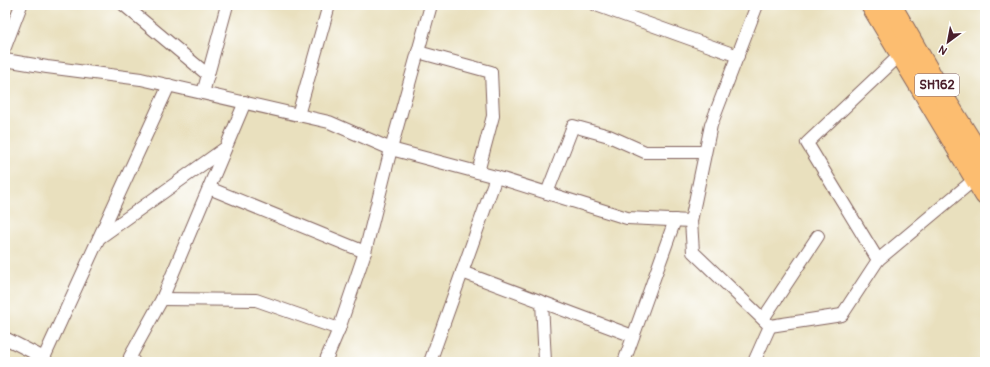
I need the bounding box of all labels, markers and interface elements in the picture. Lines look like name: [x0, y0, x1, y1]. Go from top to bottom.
north arrow: [928, 22, 968, 62]
text: N: [936, 42, 950, 58]
road number: SH162: [915, 74, 959, 96]

